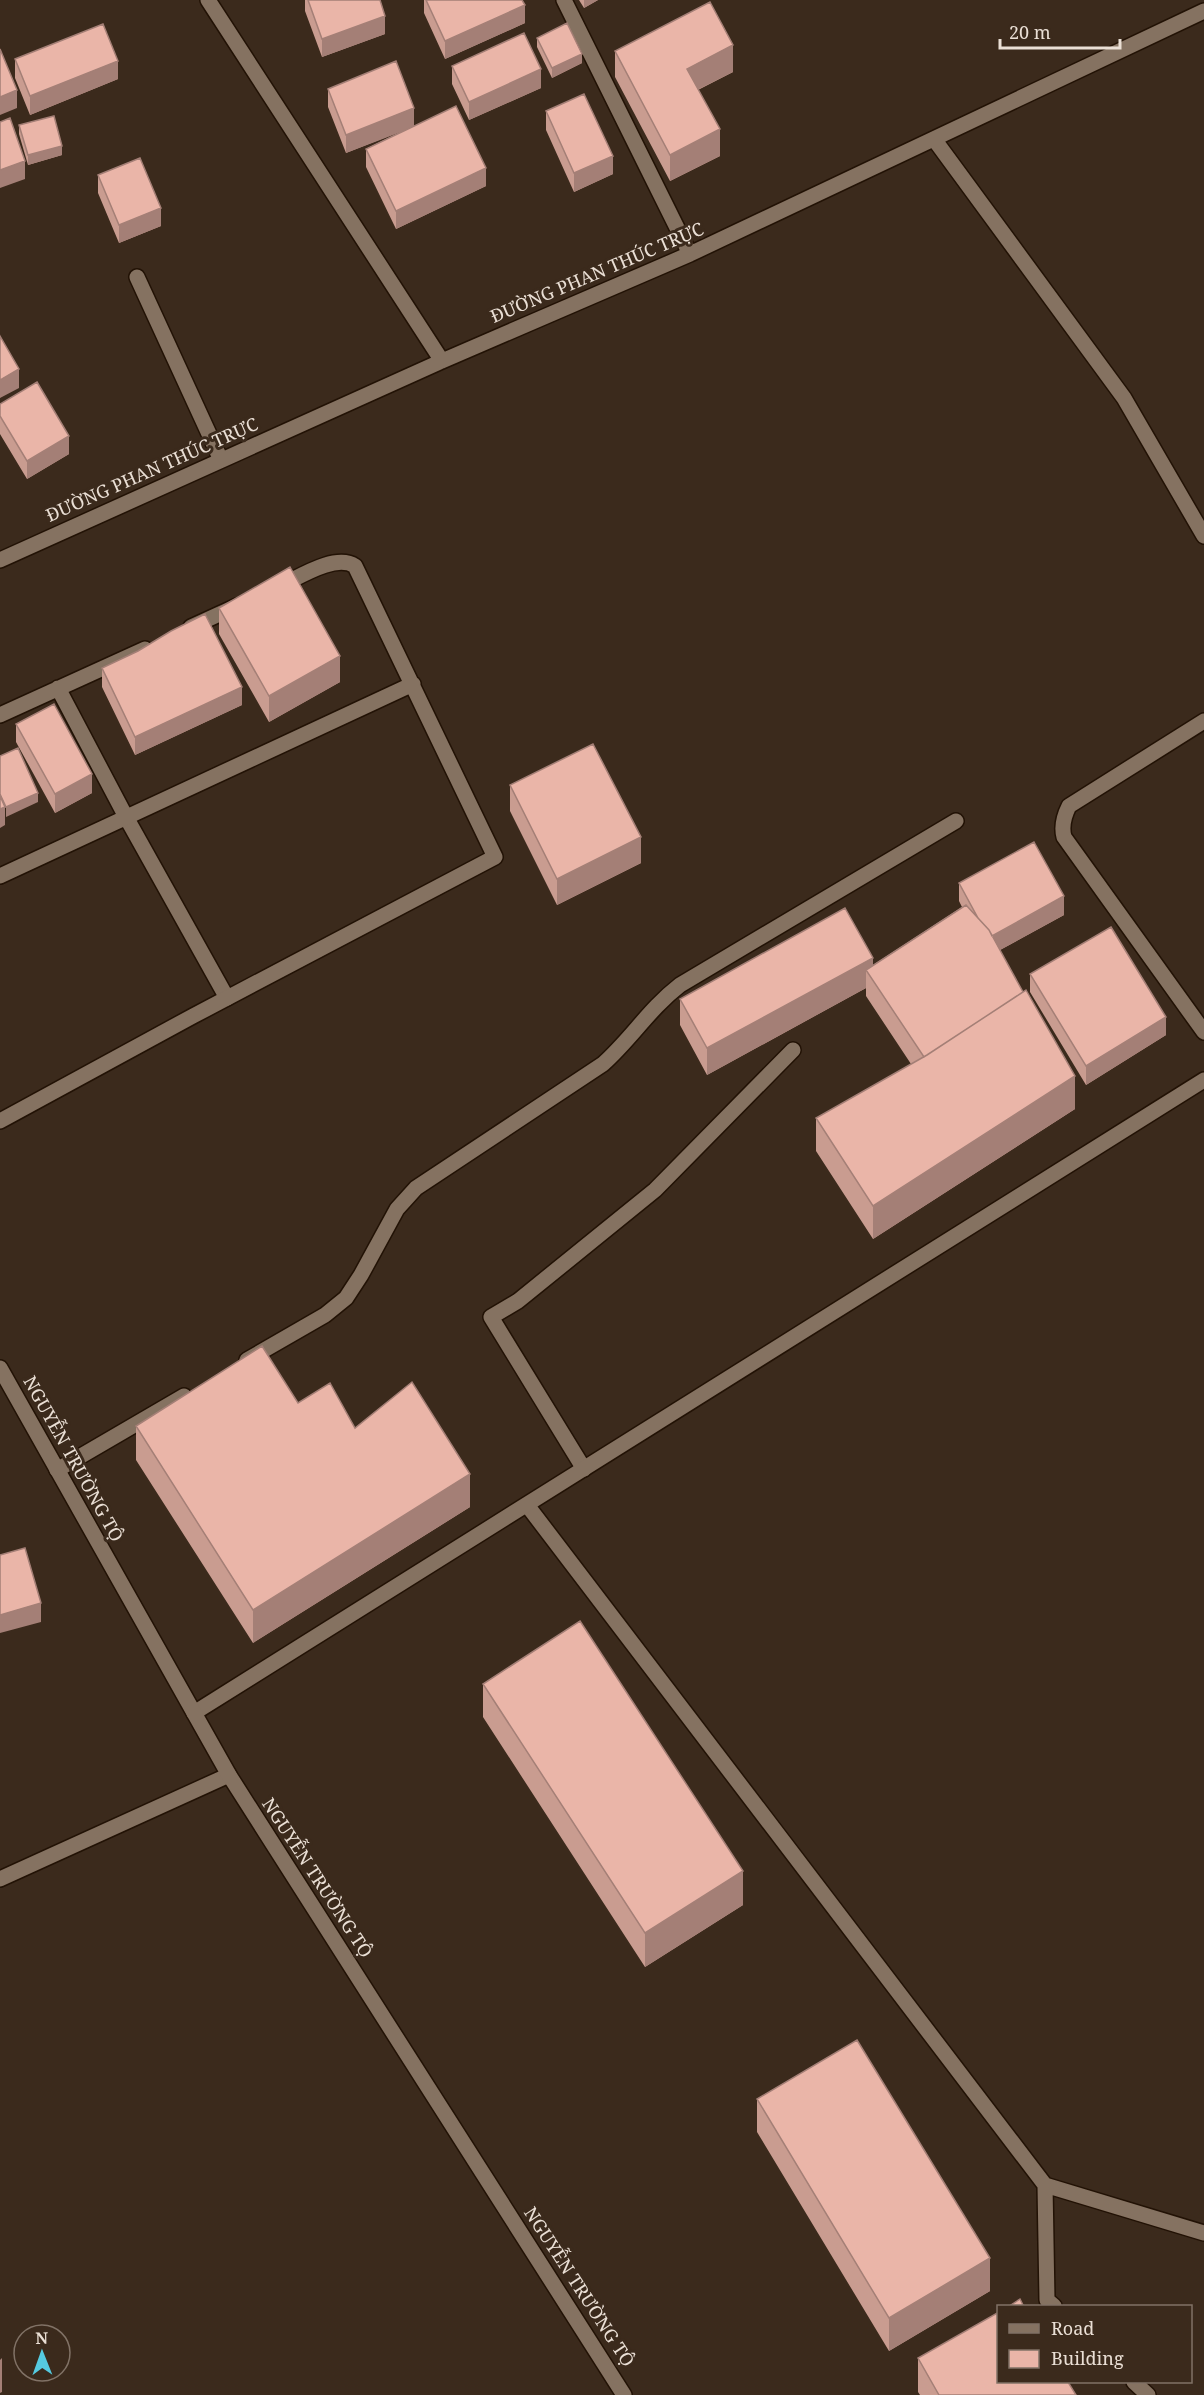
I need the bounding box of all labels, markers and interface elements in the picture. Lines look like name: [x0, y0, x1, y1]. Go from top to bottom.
scale bar: [1000, 12, 1120, 50]
text: 20 m: [1009, 20, 1051, 44]
street label: ĐƯỜNG PHAN THÚC TRỰC: [486, 216, 707, 328]
street label: ĐƯỜNG PHAN THÚC TRỰC: [42, 411, 261, 527]
street label: NGUYỄN TRƯỜNG TỘ: [18, 1371, 130, 1546]
street label: NGUYỄN TRƯỜNG TỘ: [257, 1792, 379, 1962]
street label: NGUYỄN TRƯỜNG TỘ: [519, 2201, 641, 2371]
legend: [997, 2305, 1192, 2383]
text: Road: [1051, 2316, 1094, 2340]
north arrow: [12, 2323, 72, 2383]
text: N: [35, 2327, 49, 2349]
text: Building: [1051, 2346, 1124, 2370]

